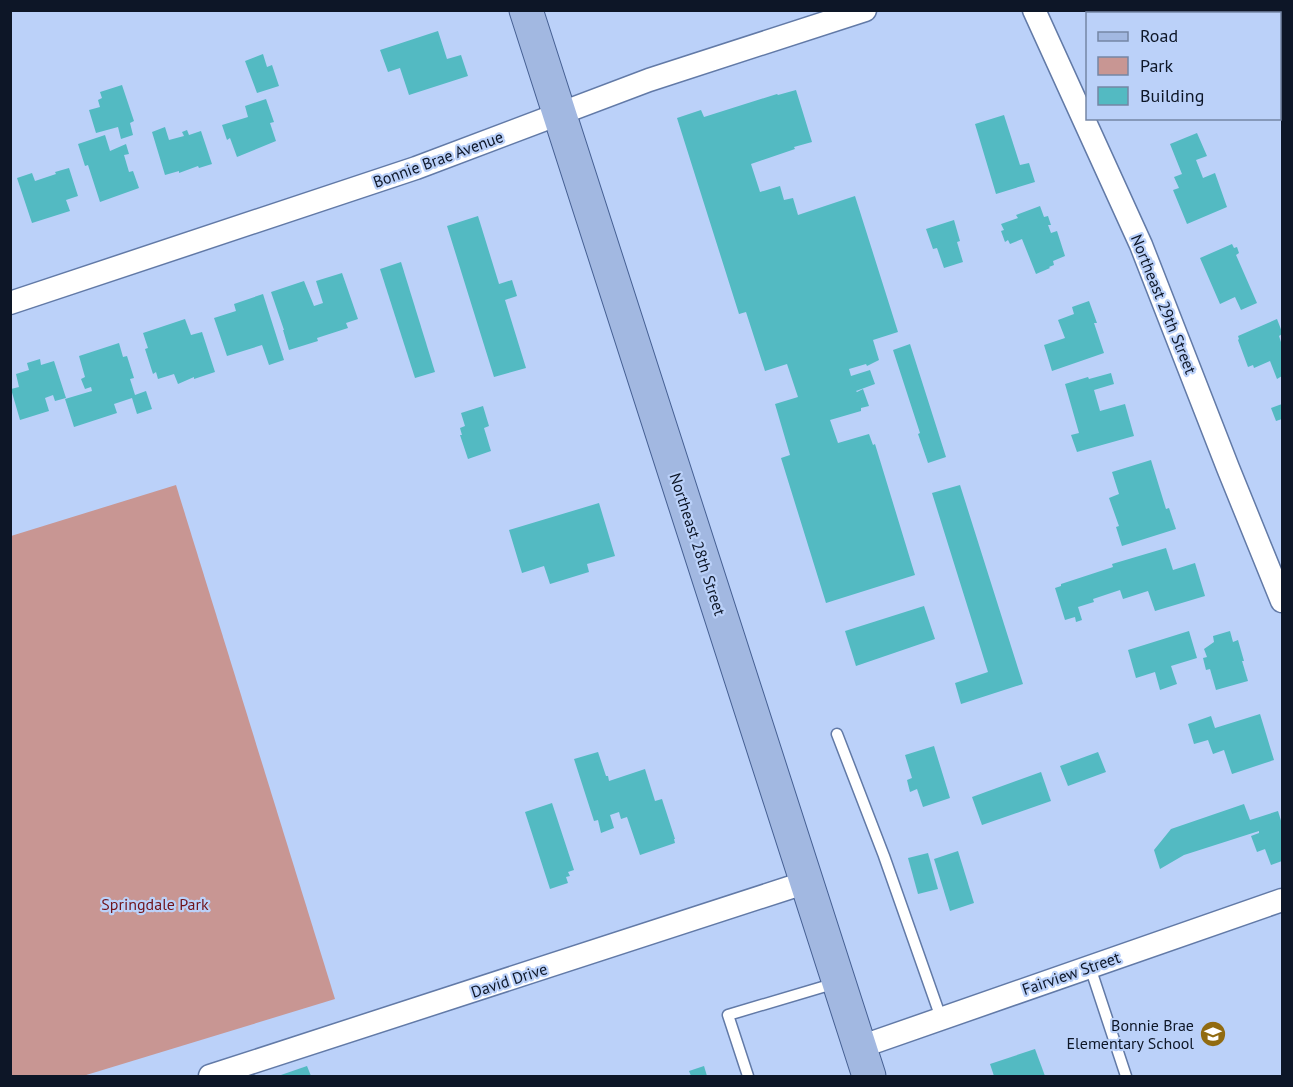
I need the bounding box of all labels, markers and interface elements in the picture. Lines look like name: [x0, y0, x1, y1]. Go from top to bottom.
legend: [1086, 12, 1281, 120]
text: Road: [1140, 24, 1178, 47]
text: Park: [1140, 54, 1173, 77]
text: Building: [1140, 84, 1204, 107]
street label: Bonnie Brae Avenue: [370, 126, 506, 192]
street label: Northeast 29th Street: [1127, 231, 1201, 377]
street label: Northeast 28th Street: [666, 470, 731, 618]
park label: Springdale Park: [101, 894, 209, 914]
street label: Fairview Street: [1019, 947, 1123, 999]
street label: David Drive: [468, 958, 550, 1002]
place label: Bonnie Brae Elementary School: [1067, 1015, 1194, 1053]
school or university icon: Bonnie Brae Elementary School: [1198, 1019, 1228, 1049]

